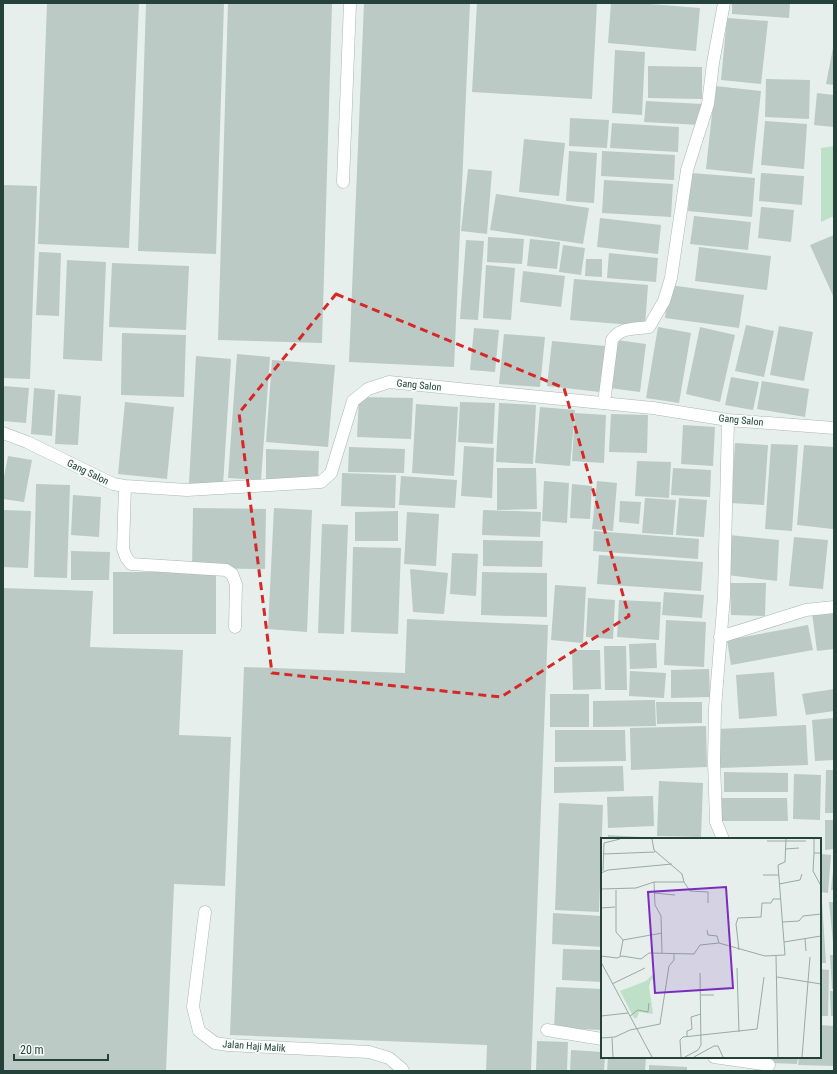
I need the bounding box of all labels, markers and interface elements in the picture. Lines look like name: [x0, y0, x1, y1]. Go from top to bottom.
street label: Gang Salon: [396, 377, 442, 393]
street label: Gang Salon: [718, 412, 764, 428]
street label: Gang Salon: [65, 457, 111, 487]
inset map: [601, 838, 821, 1058]
scale bar: [14, 1036, 108, 1062]
street label: Jalan Haji Malik: [222, 1038, 286, 1054]
text: 20 m: [20, 1043, 44, 1057]

